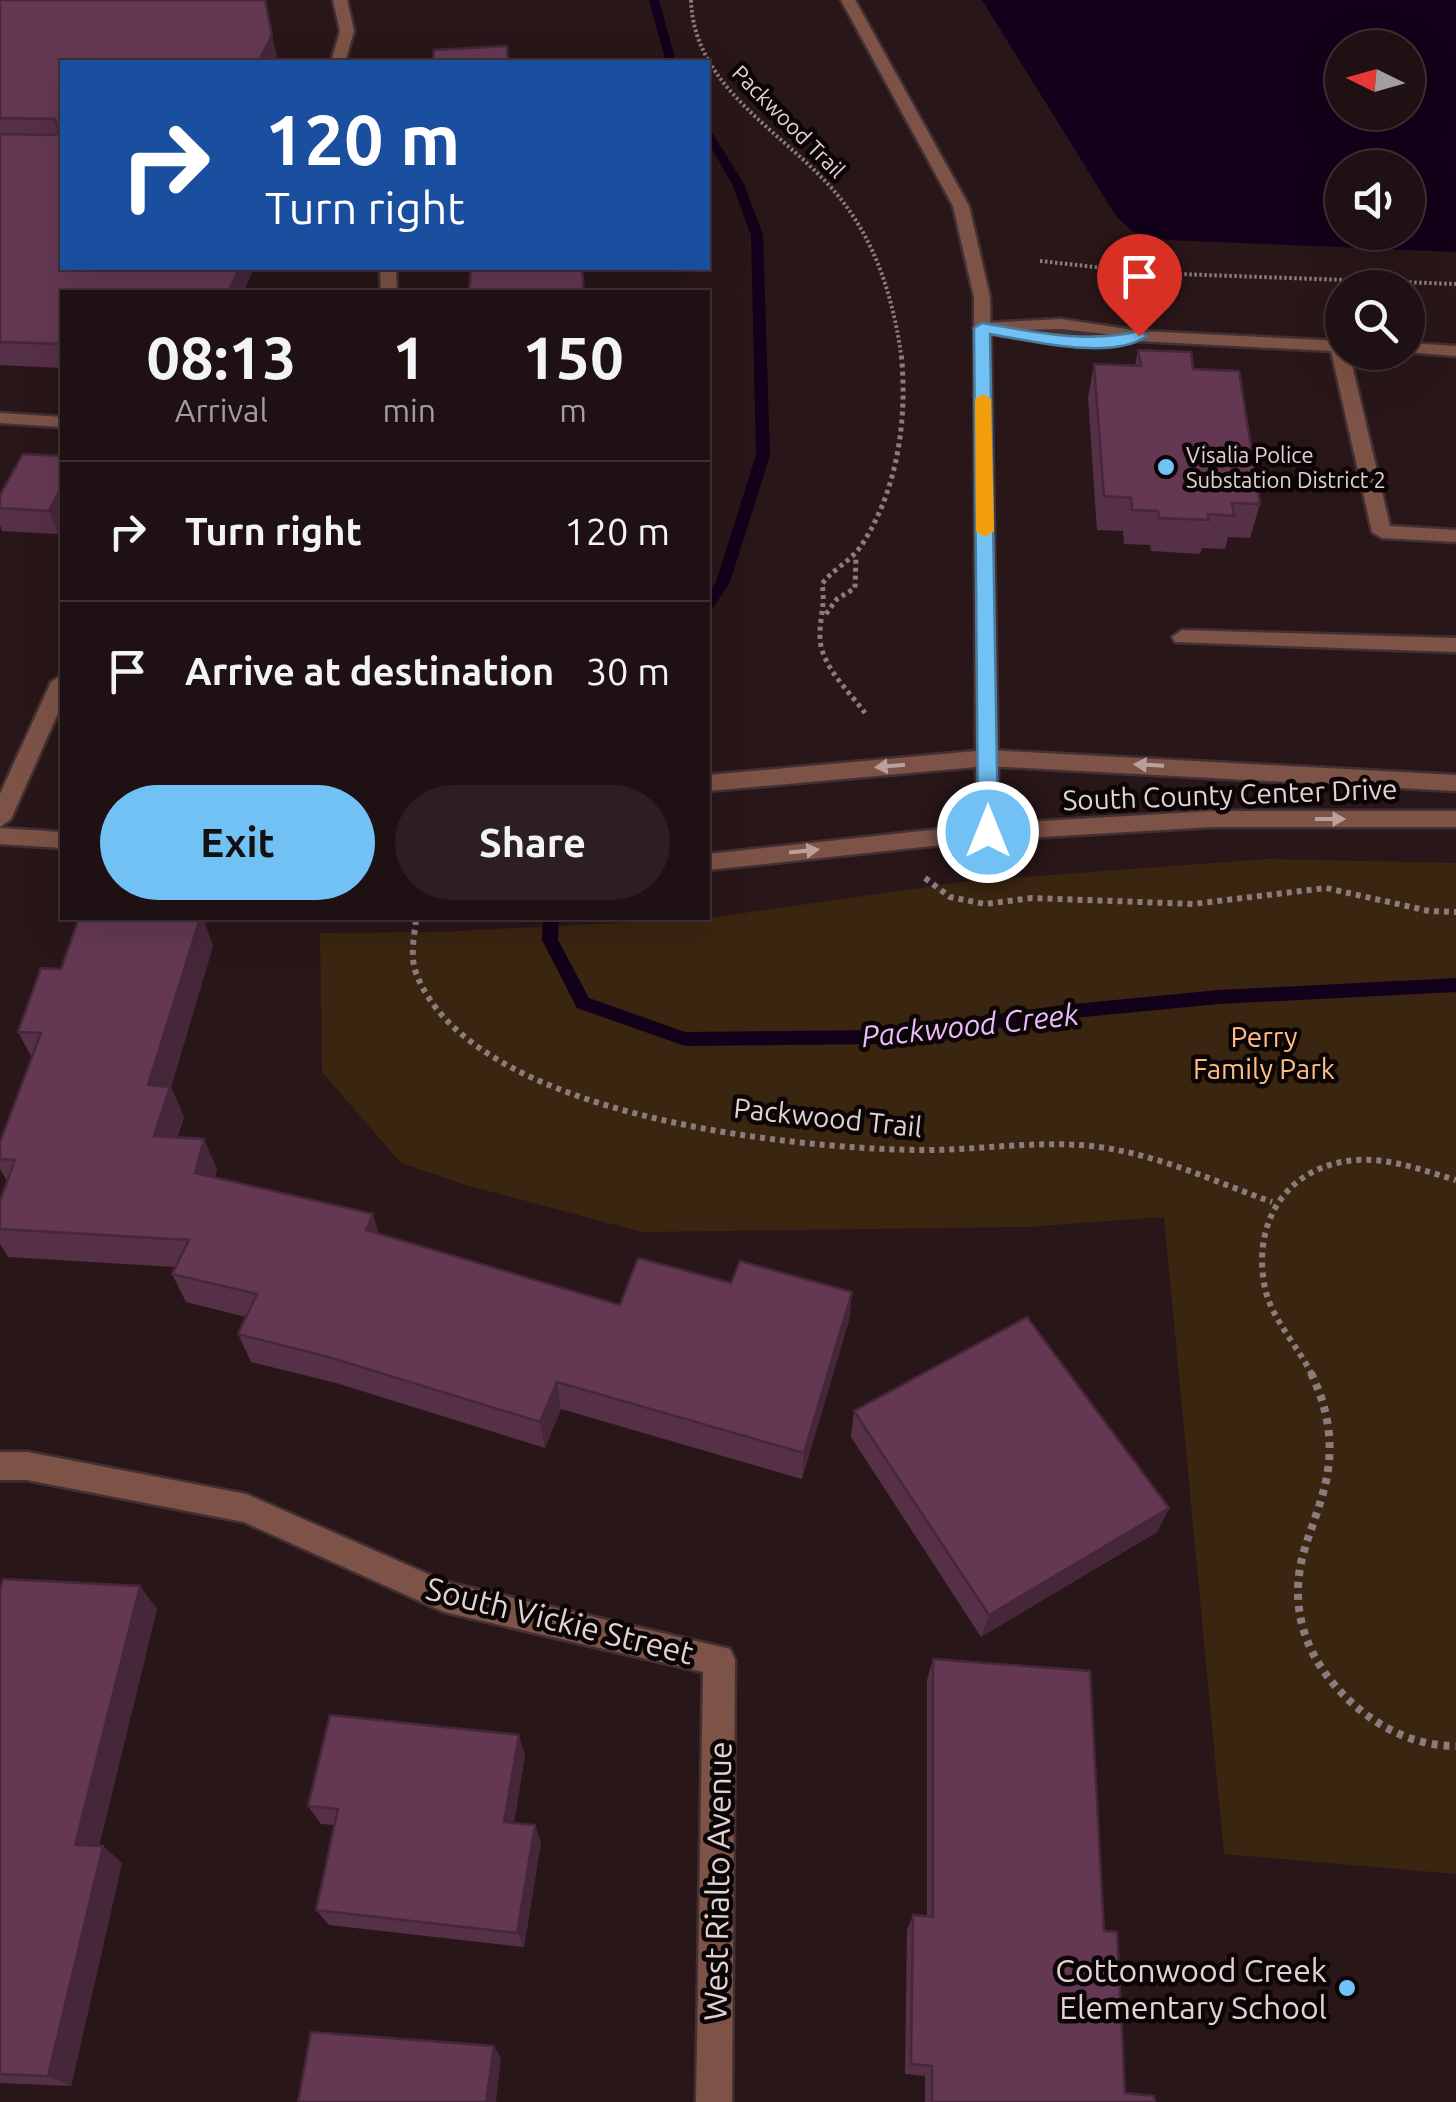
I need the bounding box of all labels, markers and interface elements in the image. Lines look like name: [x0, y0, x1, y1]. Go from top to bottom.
north arrow: [1325, 30, 1425, 130]
map controls: [1325, 30, 1425, 370]
street label: Packwood Trail: [728, 60, 851, 183]
icon: right: [100, 100, 230, 230]
text: 120 m: [265, 100, 460, 178]
button: sound: [1325, 150, 1425, 250]
text: Turn right: [265, 182, 465, 233]
pin: [1097, 234, 1182, 337]
icon: arrive: [1112, 249, 1167, 304]
button: search: [1325, 270, 1425, 370]
text: 08:13: [146, 323, 296, 390]
text: 1: [392, 323, 426, 390]
text: 150: [522, 323, 624, 390]
text: Arrival: [175, 392, 268, 428]
text: min: [382, 392, 436, 428]
text: m: [559, 392, 587, 428]
place label: Visalia Police Substation District 2: [1186, 442, 1386, 492]
marker: Visalia Police Substation District 2: [1155, 456, 1177, 478]
icon: right: [100, 504, 155, 559]
text: Turn right: [185, 510, 362, 552]
text: 120 m: [564, 510, 670, 552]
icon: arrive: [100, 644, 155, 699]
text: Arrive at destination: [185, 650, 554, 692]
text: 30 m: [586, 650, 670, 692]
one-way arrow: [1133, 757, 1165, 773]
one-way arrow: [874, 758, 905, 774]
street label: South County Center Drive: [1062, 773, 1398, 815]
position arrow: [936, 780, 1040, 884]
button: Exit: [100, 785, 375, 900]
button: Share: [395, 785, 670, 900]
one-way arrow: [1315, 811, 1347, 827]
one-way arrow: [789, 843, 821, 859]
water label: Packwood Creek: [860, 997, 1081, 1053]
park label: Perry Family Park: [1193, 1021, 1335, 1084]
street label: Packwood Trail: [732, 1092, 924, 1142]
street label: South Vickie Street: [423, 1569, 698, 1671]
street label: West Rialto Avenue: [697, 1741, 737, 2021]
place label: Cottonwood Creek Elementary School: [1055, 1952, 1327, 2025]
marker: Cottonwood Creek Elementary School: [1336, 1977, 1358, 1999]

